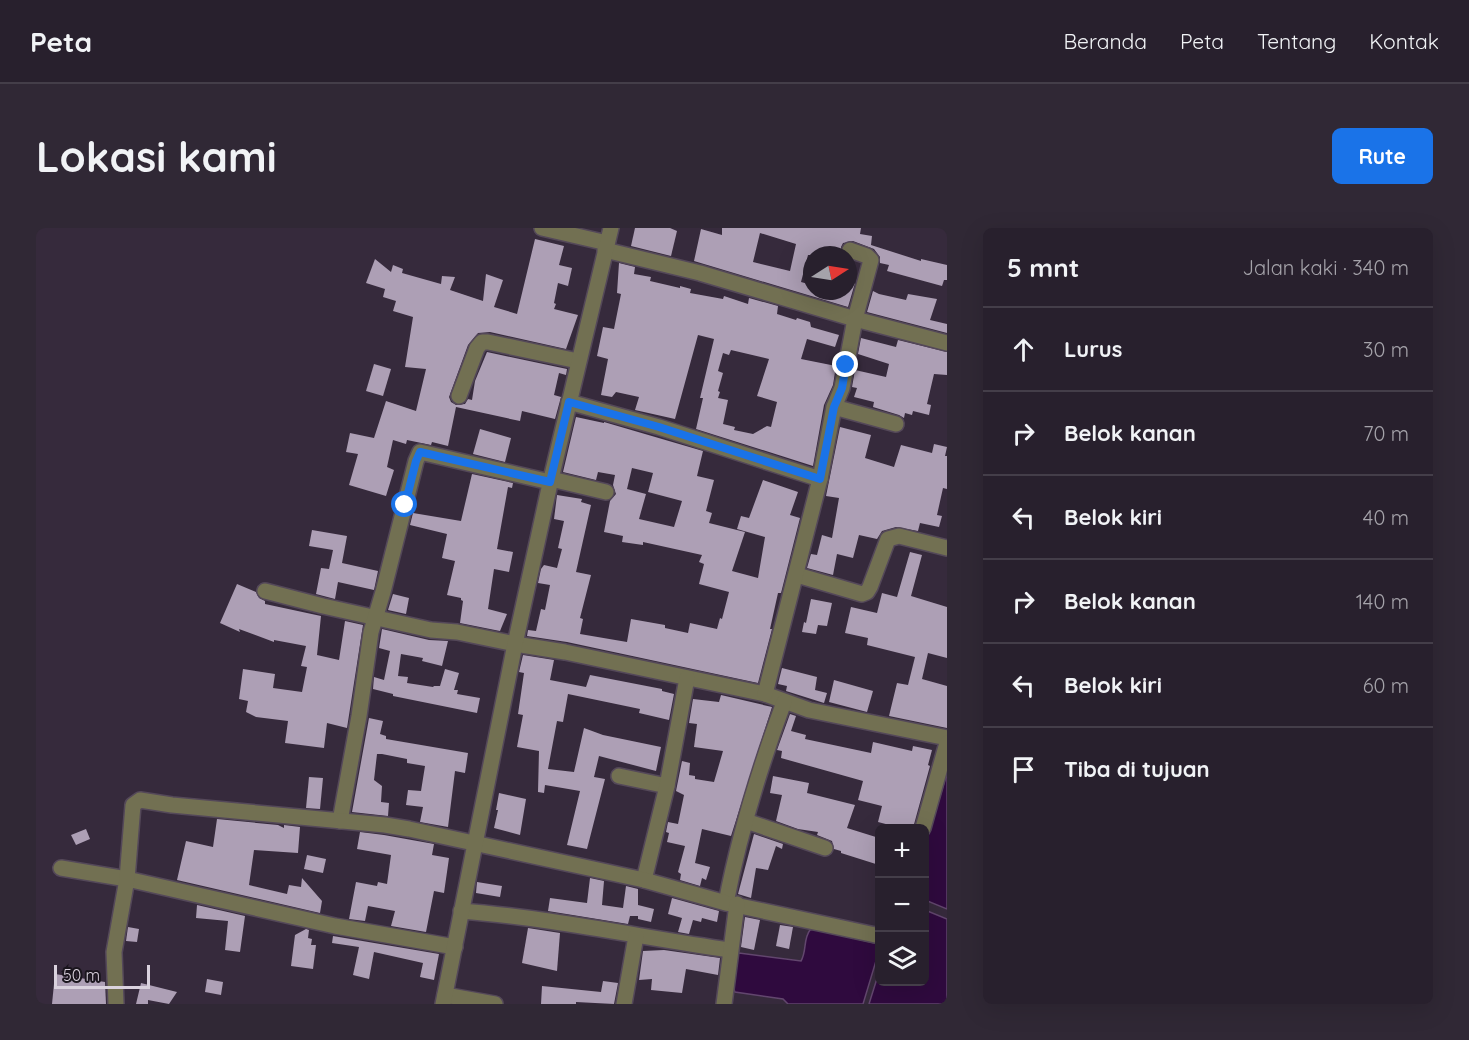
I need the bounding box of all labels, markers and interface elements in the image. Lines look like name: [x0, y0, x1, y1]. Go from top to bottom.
text: Peta: [30, 24, 92, 59]
text: Beranda: [1063, 28, 1147, 54]
text: Peta: [1180, 28, 1224, 54]
text: Tentang: [1257, 28, 1336, 54]
text: Kontak: [1369, 28, 1439, 54]
button: Rute: [1332, 128, 1433, 184]
text: Lokasi kami: [36, 130, 277, 183]
north arrow: [803, 246, 857, 300]
text: 5 mnt: [1007, 251, 1079, 284]
text: Jalan kaki · 340 m: [1243, 255, 1409, 280]
icon: ahead: [1007, 333, 1040, 366]
text: Lurus: [1064, 335, 1122, 363]
text: 30 m: [1363, 337, 1409, 362]
route end: [832, 351, 858, 377]
icon: right: [1007, 417, 1040, 450]
text: Belok kanan: [1064, 419, 1196, 447]
text: 70 m: [1363, 421, 1409, 446]
route start: [391, 491, 417, 517]
icon: left: [1007, 501, 1040, 534]
text: Belok kiri: [1064, 503, 1162, 531]
text: 40 m: [1363, 505, 1409, 530]
icon: right: [1007, 585, 1040, 618]
text: Belok kanan: [1064, 587, 1196, 615]
text: 140 m: [1356, 589, 1409, 614]
icon: left: [1007, 669, 1040, 702]
text: Belok kiri: [1064, 671, 1162, 699]
text: 60 m: [1363, 673, 1409, 698]
icon: arrive: [1007, 753, 1040, 786]
text: Tiba di tujuan: [1064, 755, 1210, 783]
map controls: [875, 824, 929, 986]
button: +: [875, 824, 929, 878]
button: −: [875, 878, 929, 932]
button: layers: [875, 932, 929, 986]
scale bar: [54, 962, 150, 990]
text: 50 m: [63, 965, 100, 985]

